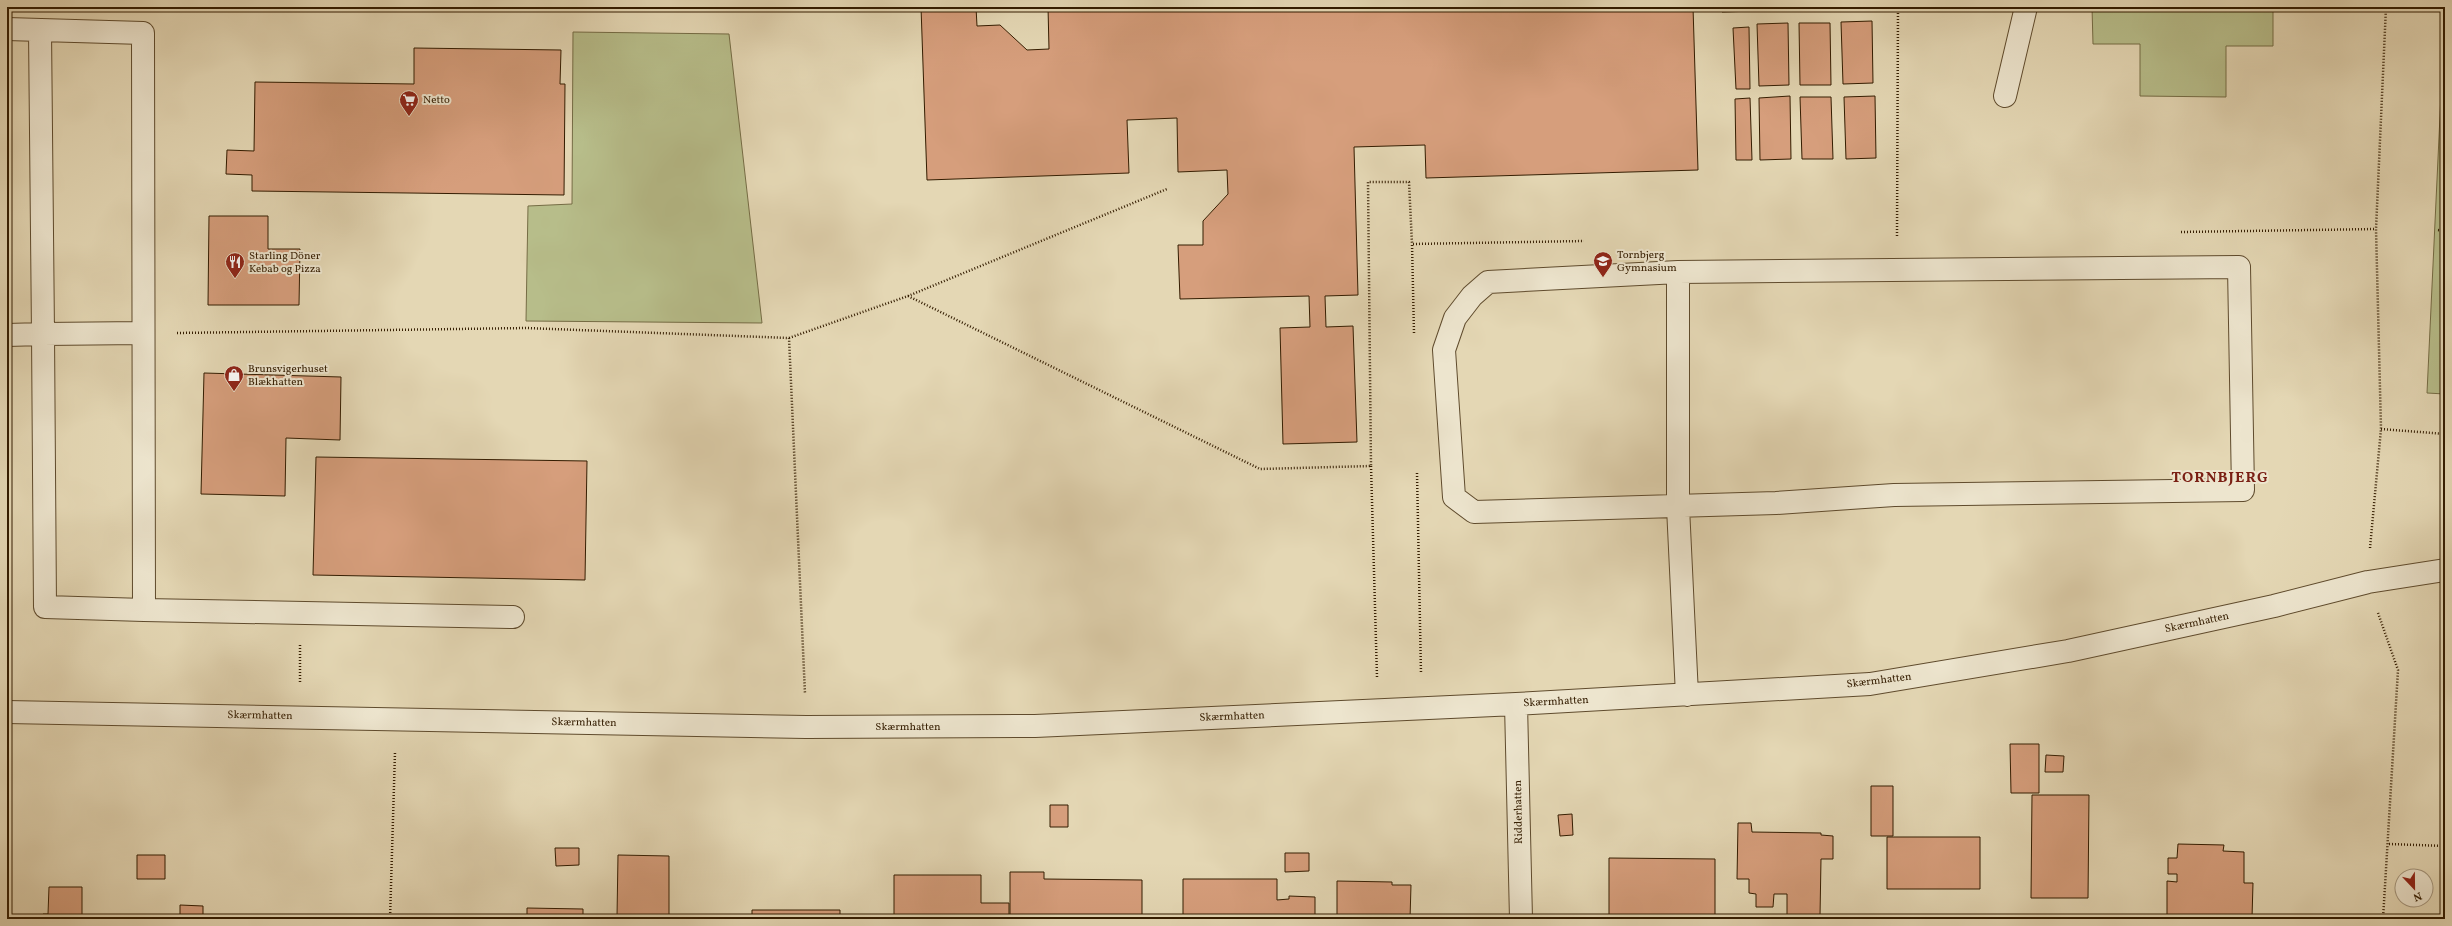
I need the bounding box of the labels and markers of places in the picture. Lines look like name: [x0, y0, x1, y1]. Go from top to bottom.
supermarket icon: Netto: [398, 89, 420, 117]
place label: Netto: [423, 93, 450, 108]
place label: Tornbjerg Gymnasium: [1617, 248, 1677, 276]
place label: Starling Döner Kebab og Pizza: [249, 249, 321, 277]
school or university icon: Tornbjerg Gymnasium: [1592, 250, 1614, 278]
restaurant icon: Starling Döner Kebab og Pizza: [224, 251, 246, 279]
place label: Brunsvigerhuset Blækhatten: [248, 362, 328, 390]
shop icon: Brunsvigerhuset Blækhatten: [223, 364, 245, 392]

